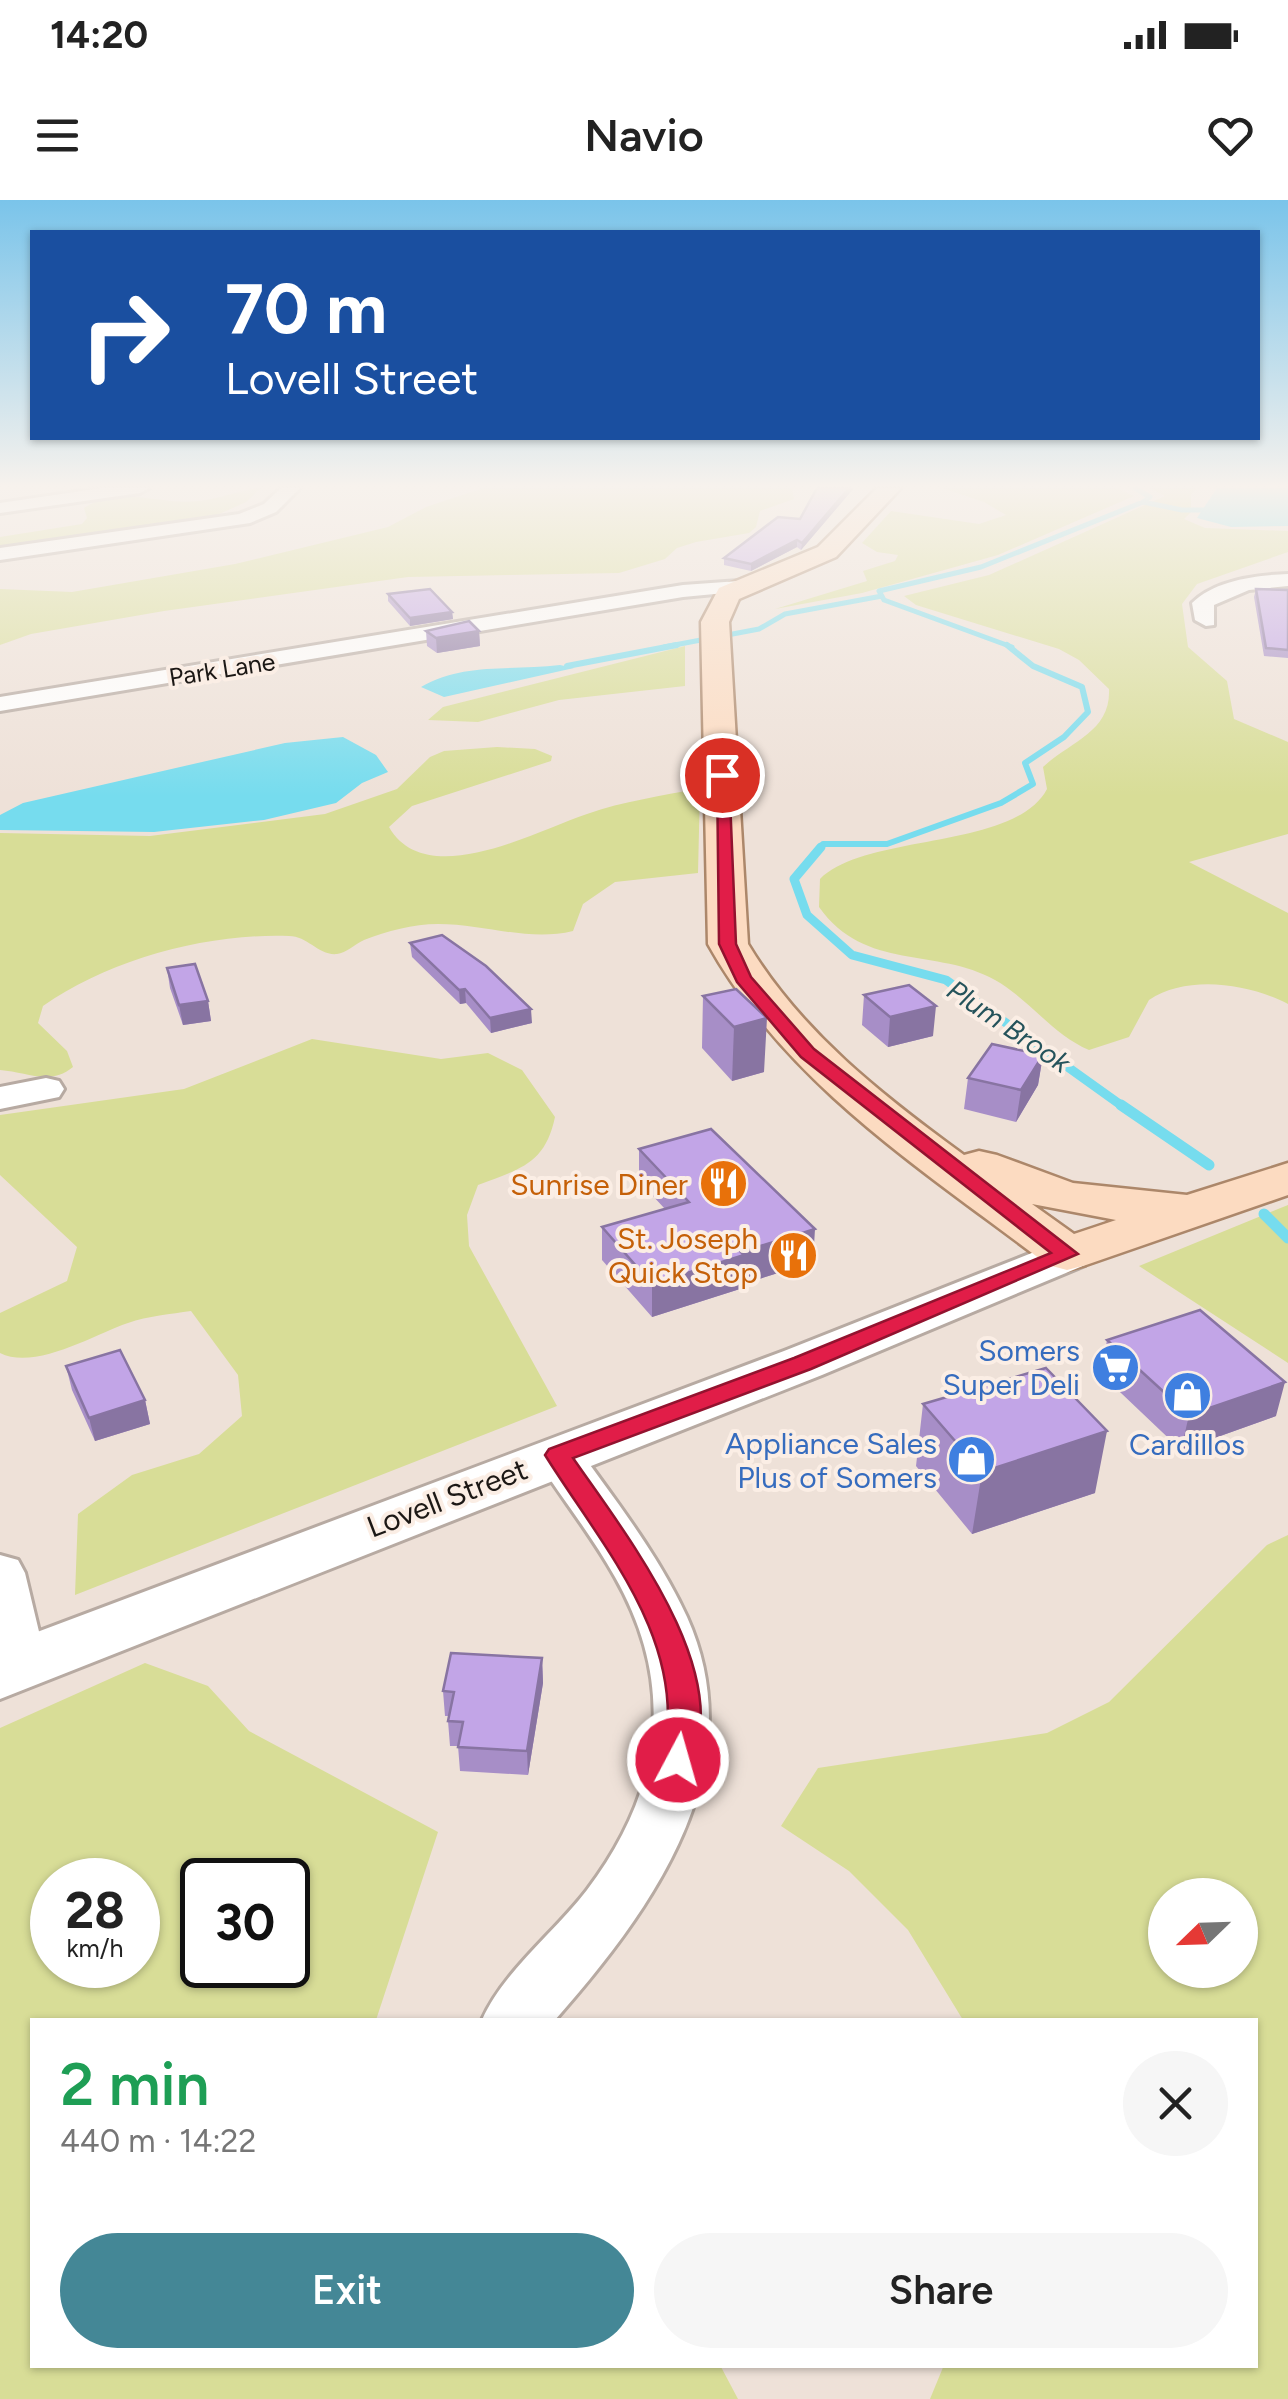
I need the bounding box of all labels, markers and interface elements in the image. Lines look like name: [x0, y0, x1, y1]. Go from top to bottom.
text: 14:20: [50, 12, 148, 58]
icon: menu: [30, 108, 85, 163]
text: Navio: [584, 108, 704, 162]
icon: heart: [1203, 108, 1258, 163]
text: 70 m: [225, 266, 387, 351]
icon: right: [60, 270, 190, 400]
text: Lovell Street: [225, 351, 478, 405]
street label: Park Lane: [167, 646, 277, 692]
pin: [680, 733, 765, 818]
icon: arrive: [695, 748, 750, 803]
water label: Plum Brook: [941, 972, 1078, 1080]
restaurant icon: Sunrise Diner: [697, 1158, 749, 1210]
place label: Sunrise Diner: [510, 1166, 688, 1203]
place label: St. Joseph Quick Stop: [608, 1220, 758, 1291]
restaurant icon: St. Joseph Quick Stop: [767, 1229, 819, 1281]
place label: Somers Super Deli: [943, 1332, 1080, 1403]
supermarket icon: Somers Super Deli: [1089, 1341, 1141, 1393]
shop icon: Cardillos: [1161, 1369, 1213, 1421]
place label: Appliance Sales Plus of Somers: [725, 1425, 937, 1496]
place label: Cardillos: [1129, 1426, 1245, 1463]
shop icon: Appliance Sales Plus of Somers: [946, 1434, 998, 1486]
street label: Lovell Street: [362, 1450, 532, 1546]
position arrow: [626, 1708, 730, 1812]
speed limit sign: 30: [180, 1858, 310, 1988]
north arrow: [1148, 1878, 1258, 1988]
map controls: [1148, 1878, 1258, 1988]
text: 28: [65, 1880, 125, 1941]
text: km/h: [66, 1933, 124, 1963]
text: 2 min: [60, 2048, 209, 2120]
button: close: [1123, 2051, 1228, 2156]
text: 440 m · 14:22: [60, 2122, 256, 2160]
button: Exit: [60, 2233, 634, 2348]
button: Share: [654, 2233, 1228, 2348]

